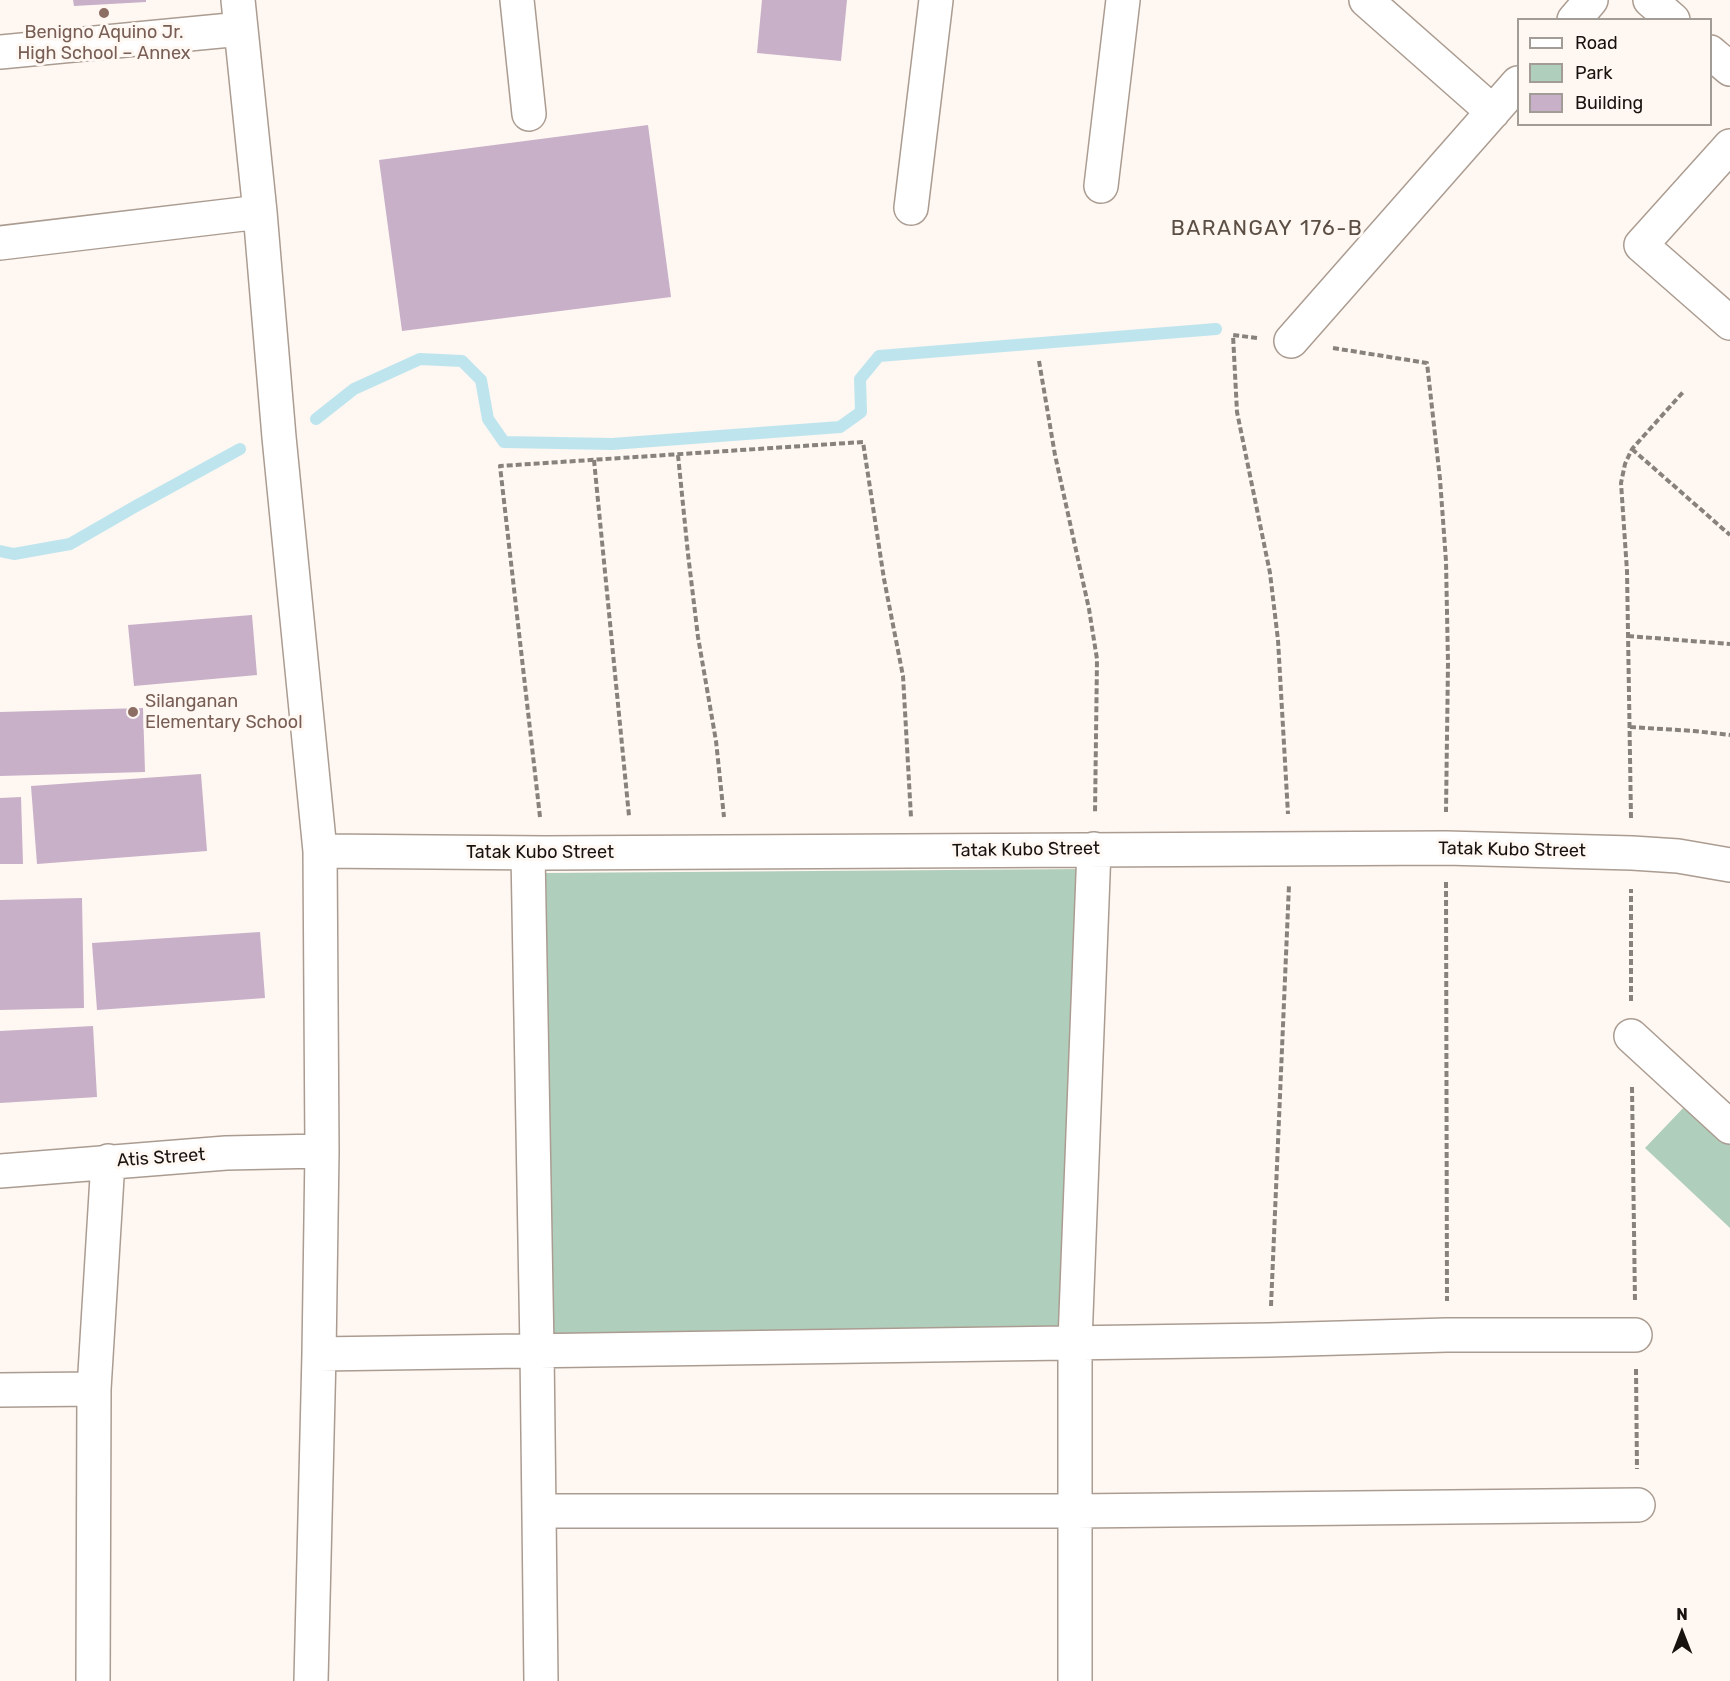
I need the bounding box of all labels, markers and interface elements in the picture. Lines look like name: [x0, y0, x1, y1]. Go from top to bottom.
marker: Benigno Aquino Jr. High School – Annex: [97, 6, 111, 20]
legend: [1517, 18, 1712, 126]
place label: Benigno Aquino Jr. High School – Annex: [17, 22, 191, 64]
text: Road: [1575, 32, 1618, 54]
text: Park: [1575, 62, 1612, 84]
text: Building: [1575, 92, 1643, 114]
district label: BARANGAY 176-B: [1171, 216, 1363, 242]
place label: Silanganan Elementary School: [145, 691, 303, 734]
marker: Silanganan Elementary School: [126, 705, 140, 719]
street label: Tatak Kubo Street: [952, 838, 1100, 862]
street label: Tatak Kubo Street: [1438, 838, 1586, 862]
street label: Tatak Kubo Street: [466, 842, 614, 864]
street label: Atis Street: [116, 1144, 206, 1172]
north arrow: [1652, 1603, 1712, 1663]
text: N: [1676, 1605, 1688, 1624]

